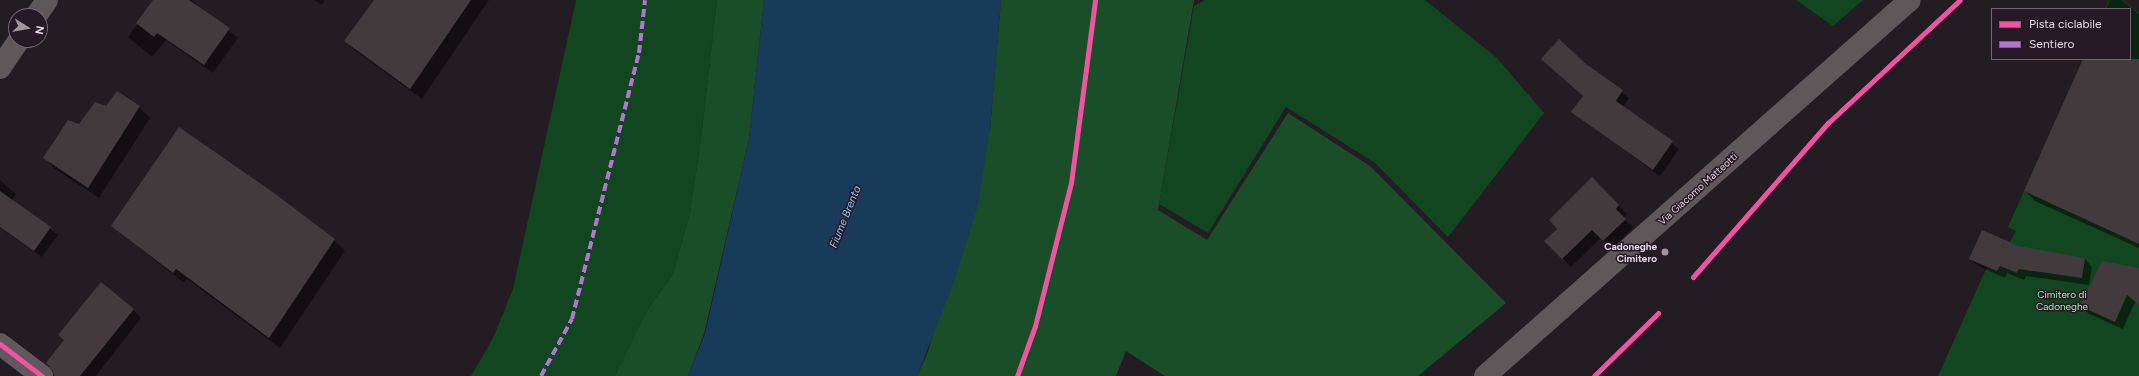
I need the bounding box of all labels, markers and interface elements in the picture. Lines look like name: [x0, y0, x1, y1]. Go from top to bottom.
north arrow: [8, 8, 48, 48]
legend: [1991, 8, 2131, 60]
text: Pista ciclabile: [2029, 17, 2101, 31]
text: N: [32, 25, 46, 36]
text: Sentiero: [2029, 37, 2075, 51]
street label: Via Giacomo Matteotti: [1656, 150, 1740, 228]
water label: Fiume Brenta: [828, 184, 864, 250]
place label: Cadoneghe Cimitero: [1604, 240, 1657, 264]
marker: Cadoneghe Cimitero: [1660, 247, 1670, 257]
park label: Cimitero di Cadoneghe: [2036, 288, 2088, 312]

